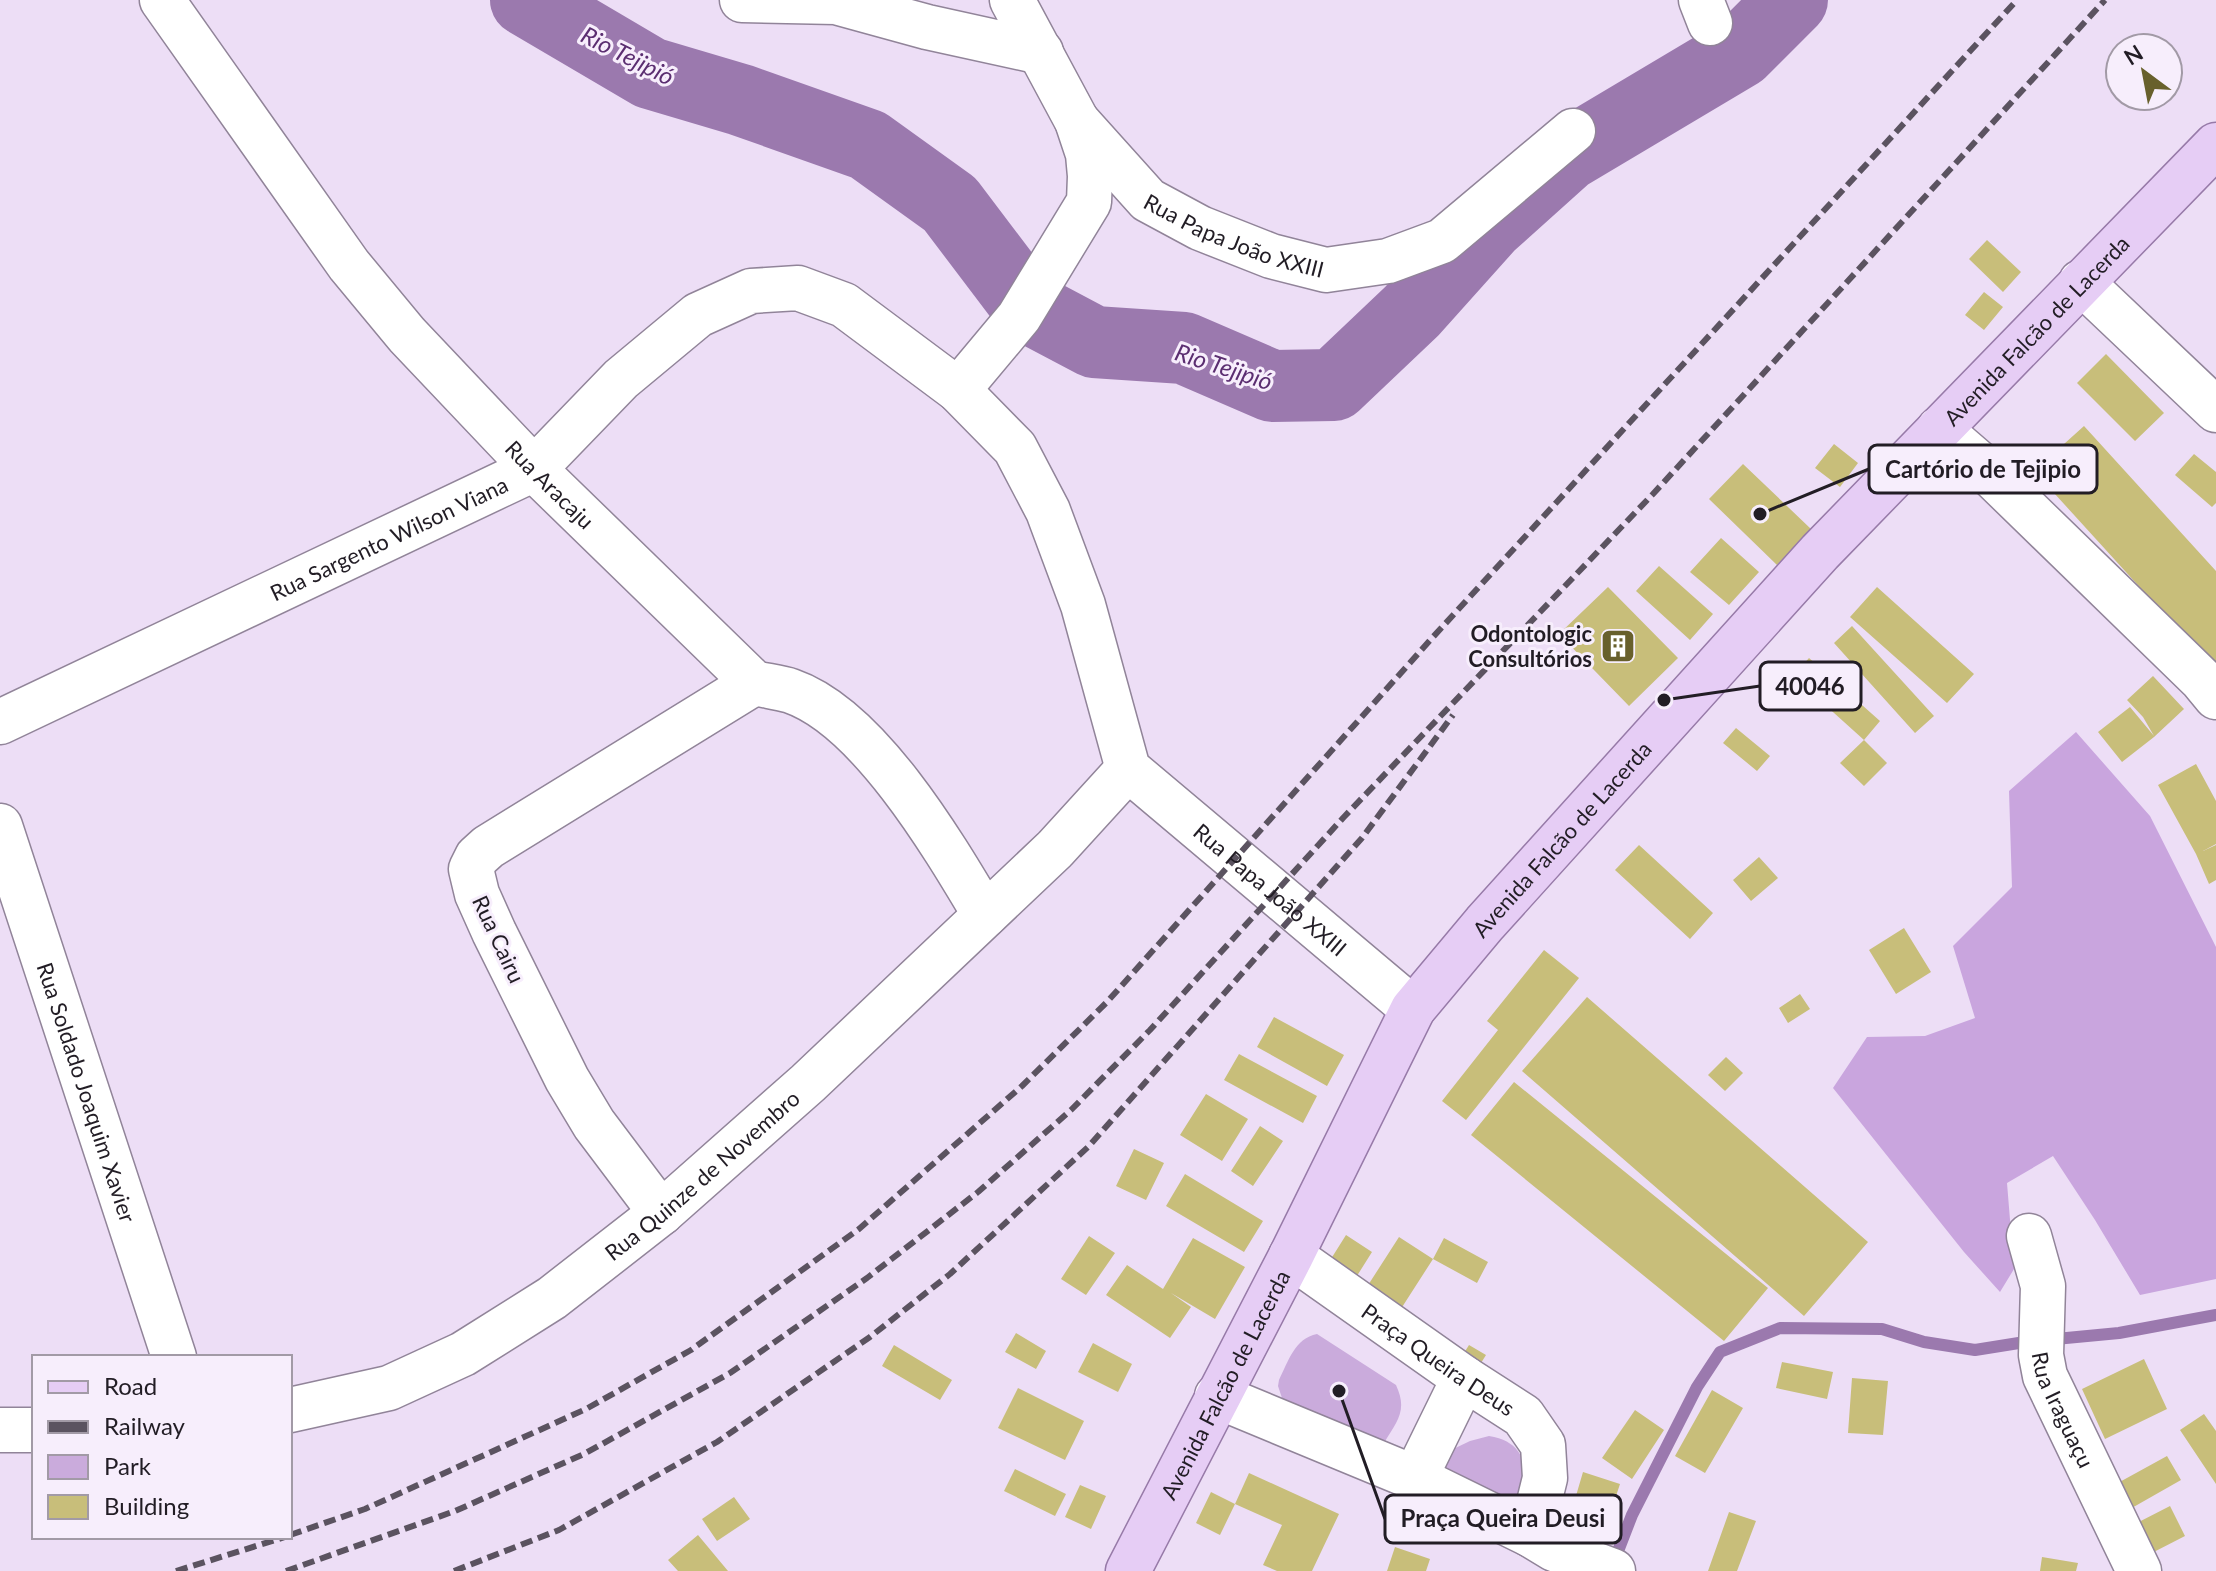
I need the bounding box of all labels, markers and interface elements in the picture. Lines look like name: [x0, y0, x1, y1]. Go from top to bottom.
water label: Rio Tejipió: [577, 19, 679, 91]
north arrow: [2104, 32, 2184, 112]
text: N: [2119, 39, 2147, 71]
street label: Rua Papa João XXIII: [1140, 187, 1327, 282]
street label: Avenida Falcão de Lacerda: [1938, 229, 2134, 431]
water label: Rio Tejipió: [1172, 337, 1276, 395]
street label: Rua Aracaju: [500, 434, 600, 534]
callout: Cartório de Tejipio: [1869, 445, 2097, 493]
text: Cartório de Tejipio: [1885, 454, 2081, 483]
street label: Rua Sargento Wilson Viana: [265, 470, 512, 606]
place label: Odontologic Consultórios: [1468, 620, 1592, 672]
building icon: Odontologic Consultórios: [1599, 627, 1637, 665]
callout: 40046: [1760, 662, 1861, 710]
text: 40046: [1775, 671, 1845, 700]
street label: Avenida Falcão de Lacerda: [1466, 735, 1656, 942]
street label: Rua Papa João XXIII: [1189, 817, 1353, 961]
street label: Rua Cairu: [467, 891, 531, 987]
street label: Rua Soldado Joaquim Xavier: [32, 959, 142, 1225]
street label: Rua Quinze de Novembro: [599, 1084, 805, 1266]
street label: Avenida Falcão de Lacerda: [1154, 1265, 1295, 1504]
street label: Praça Queira Deus: [1357, 1297, 1520, 1421]
street label: Rua Iraguaçu: [2027, 1349, 2101, 1472]
legend: [32, 1355, 292, 1539]
text: Road: [104, 1371, 157, 1400]
text: Railway: [104, 1411, 186, 1440]
text: Park: [104, 1451, 152, 1480]
text: Building: [104, 1491, 189, 1520]
callout: Praça Queira Deusi: [1385, 1495, 1621, 1543]
text: Praça Queira Deusi: [1401, 1503, 1605, 1532]

